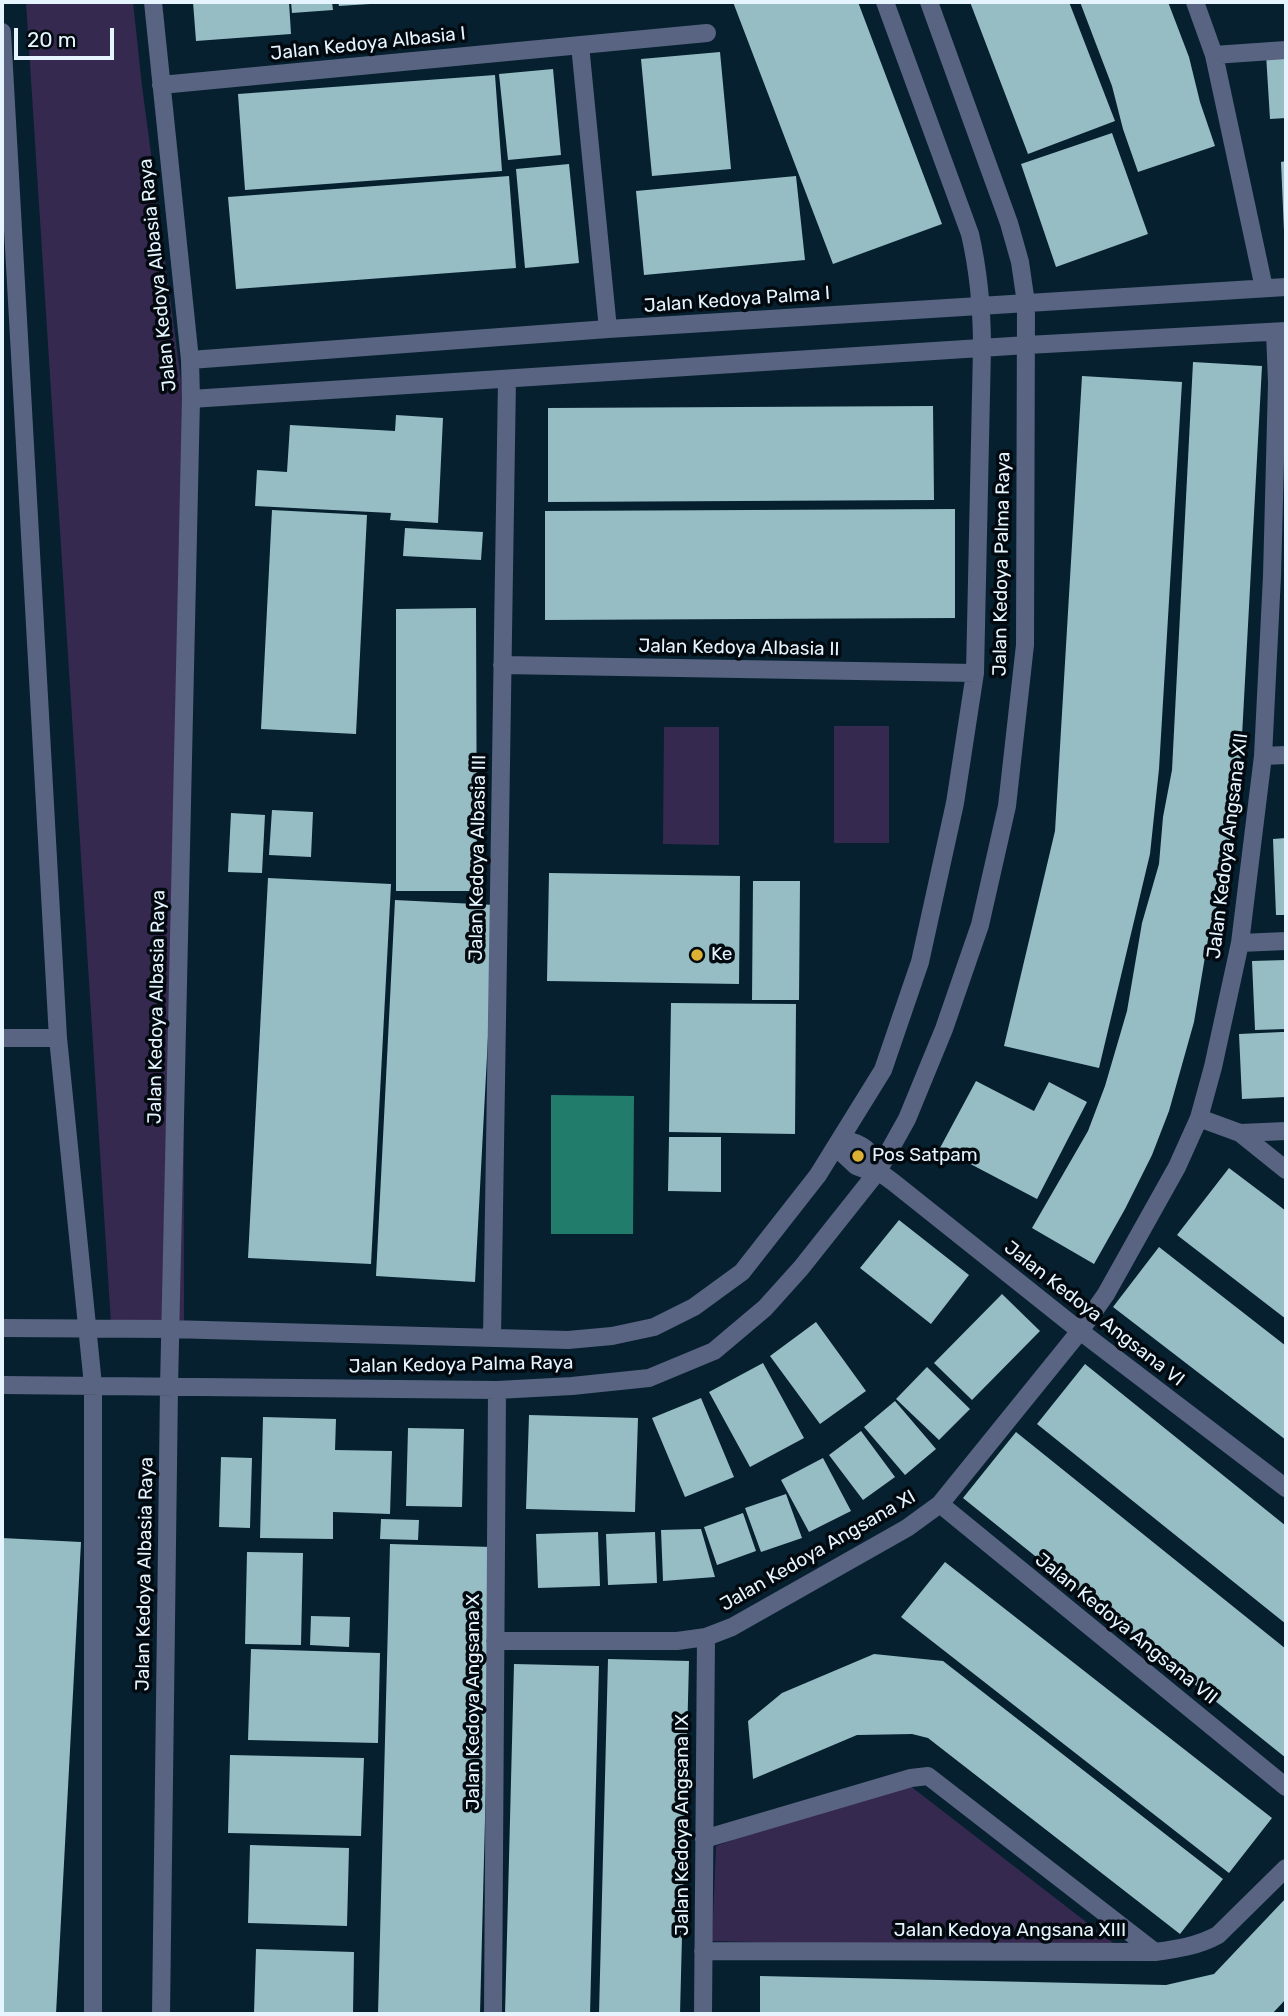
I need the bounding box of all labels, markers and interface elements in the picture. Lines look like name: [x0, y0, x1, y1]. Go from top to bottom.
scale bar: [18, 14, 117, 58]
street label: Jalan Kedoya Albasia I: [269, 22, 467, 66]
text: 20 m: [27, 27, 76, 52]
street label: Jalan Kedoya Albasia Raya: [134, 157, 182, 393]
street label: Jalan Kedoya Palma I: [643, 282, 831, 318]
street label: Jalan Kedoya Palma Raya: [989, 451, 1015, 677]
street label: Jalan Kedoya Albasia II: [638, 635, 840, 661]
street label: Jalan Kedoya Angsana XII: [1203, 732, 1253, 960]
street label: Jalan Kedoya Albasia III: [465, 755, 491, 961]
street label: Jalan Kedoya Albasia Raya: [144, 890, 170, 1124]
place label: Ke: [711, 944, 732, 966]
marker: Ke: [689, 947, 705, 963]
place label: Pos Satpam: [872, 1145, 978, 1167]
marker: Pos Satpam: [850, 1148, 866, 1164]
street label: Jalan Kedoya Angsana VI: [999, 1237, 1189, 1391]
street label: Jalan Kedoya Palma Raya: [348, 1352, 574, 1378]
street label: Jalan Kedoya Albasia Raya: [132, 1457, 158, 1691]
street label: Jalan Kedoya Angsana XI: [716, 1486, 920, 1616]
street label: Jalan Kedoya Angsana VII: [1030, 1549, 1222, 1709]
street label: Jalan Kedoya Angsana X: [463, 1594, 485, 1810]
street label: Jalan Kedoya Angsana IX: [672, 1714, 694, 1936]
street label: Jalan Kedoya Angsana XIII: [894, 1920, 1126, 1942]

